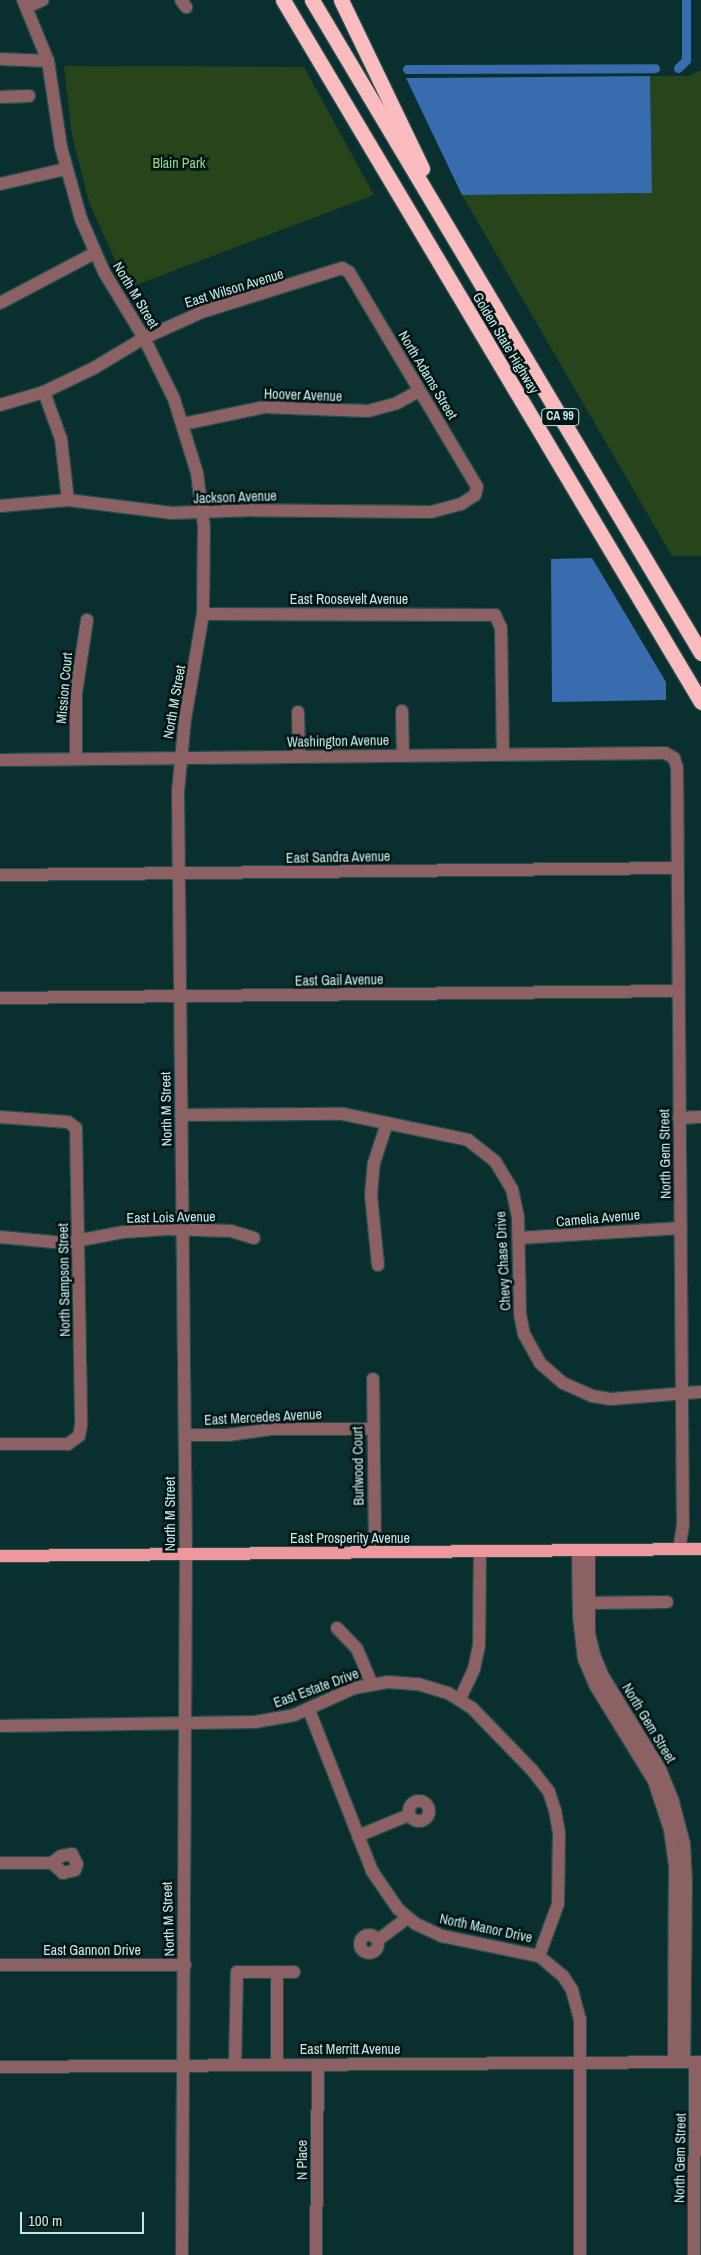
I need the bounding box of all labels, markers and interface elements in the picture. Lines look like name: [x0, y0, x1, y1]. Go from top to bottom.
park label: Blain Park: [153, 155, 205, 171]
street label: North M Street: [110, 259, 162, 331]
street label: East Wilson Avenue: [182, 265, 286, 311]
street label: Golden State Highway: [469, 289, 543, 397]
street label: North Adams Street: [395, 327, 461, 423]
street label: Hoover Avenue: [263, 385, 343, 405]
road number: CA 99: [540, 408, 580, 427]
street label: Jackson Avenue: [193, 487, 277, 507]
street label: East Roosevelt Avenue: [289, 591, 409, 607]
street label: Mission Court: [53, 652, 75, 724]
street label: North M Street: [159, 664, 189, 740]
street label: Washington Avenue: [286, 732, 390, 750]
street label: East Sandra Avenue: [285, 848, 391, 866]
street label: East Gail Avenue: [294, 971, 384, 989]
street label: North M Street: [157, 1072, 175, 1146]
street label: North Gem Street: [656, 1109, 674, 1199]
street label: Camelia Avenue: [555, 1206, 641, 1230]
street label: East Lois Avenue: [126, 1208, 216, 1226]
street label: Chevy Chase Drive: [492, 1211, 514, 1311]
street label: North Sampson Street: [55, 1223, 73, 1337]
street label: East Mercedes Avenue: [203, 1406, 323, 1428]
street label: Burlwood Court: [349, 1426, 367, 1506]
street label: North M Street: [162, 1477, 178, 1551]
street label: East Prosperity Avenue: [290, 1530, 410, 1546]
street label: East Estate Drive: [271, 1665, 361, 1711]
street label: North Gem Street: [619, 1680, 679, 1766]
street label: North M Street: [158, 1881, 178, 1957]
street label: North Manor Drive: [438, 1910, 534, 1946]
street label: East Gannon Drive: [43, 1942, 141, 1958]
street label: East Merritt Avenue: [299, 2041, 401, 2057]
street label: North Gem Street: [671, 2113, 689, 2203]
street label: N Place: [294, 2140, 310, 2180]
scale bar: [22, 2202, 146, 2234]
text: 100 m: [28, 2210, 62, 2231]

